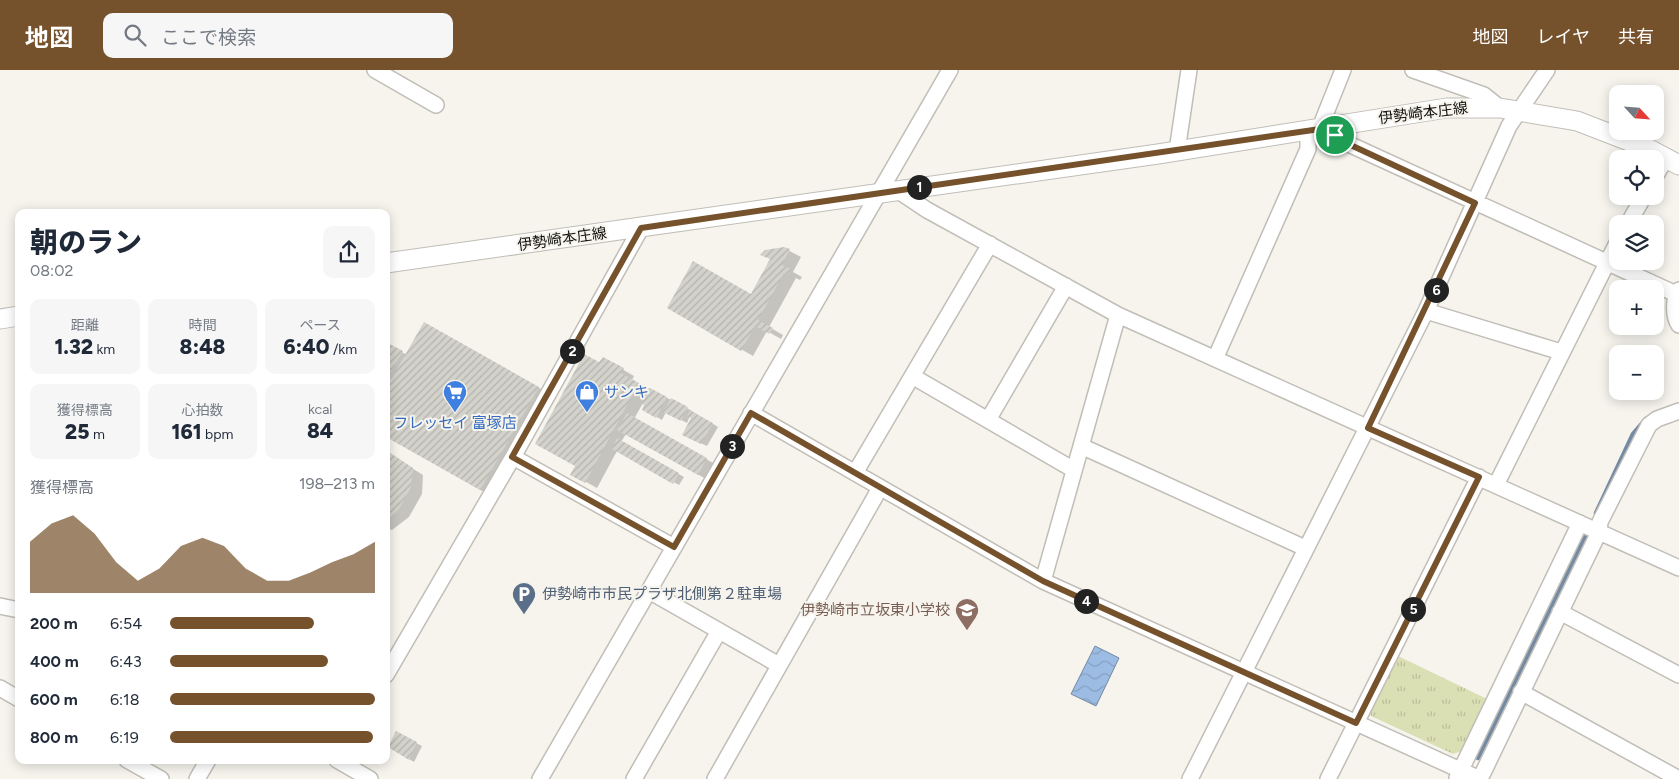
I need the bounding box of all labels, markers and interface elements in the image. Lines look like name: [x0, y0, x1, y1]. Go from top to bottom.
search box: [103, 13, 453, 58]
icon: search: [121, 21, 149, 49]
text: 地図: [25, 23, 73, 52]
text: ここで検索: [161, 26, 256, 49]
text: 地図: [1473, 26, 1509, 48]
text: レイヤ: [1537, 26, 1590, 48]
text: 共有: [1618, 26, 1654, 48]
north arrow: [1609, 85, 1664, 140]
map controls: [1609, 85, 1664, 400]
street label: 伊勢崎本庄線: [1377, 99, 1469, 127]
pin: [1314, 114, 1356, 156]
icon: arrive: [1321, 121, 1349, 149]
button: locate: [1609, 150, 1664, 205]
pin: 1: [906, 174, 932, 200]
text: 1: [917, 179, 922, 196]
button: layers: [1609, 215, 1664, 270]
street label: 伊勢崎本庄線: [516, 224, 608, 254]
text: 朝のラン: [30, 225, 142, 259]
button: share: [323, 226, 375, 278]
text: 08:02: [30, 261, 73, 280]
pin: 6: [1424, 278, 1448, 302]
button: +: [1609, 280, 1664, 335]
text: 6: [1432, 282, 1441, 299]
text: 距離: [71, 317, 99, 334]
text: 時間: [188, 317, 216, 334]
text: ペース: [300, 317, 341, 334]
text: 1.32: [54, 334, 93, 359]
text: 8:48: [180, 334, 225, 359]
text: 6:40: [283, 334, 329, 359]
pin: 2: [560, 338, 584, 364]
text: km: [93, 341, 115, 358]
text: /km: [329, 341, 357, 358]
text: 2: [568, 343, 577, 360]
button: −: [1609, 345, 1664, 400]
supermarket icon: フレッセイ 富塚店: [442, 379, 468, 413]
shop icon: サンキ: [574, 379, 600, 413]
place label: サンキ: [604, 383, 649, 401]
text: kcal: [308, 401, 332, 418]
text: 獲得標高: [57, 402, 113, 419]
text: 心拍数: [181, 402, 223, 419]
place label: フレッセイ 富塚店: [393, 414, 517, 432]
text: 84: [307, 418, 333, 443]
text: 25: [65, 419, 89, 444]
text: 161: [171, 419, 202, 444]
text: m: [89, 426, 105, 443]
text: bpm: [202, 426, 234, 443]
pin: 3: [720, 434, 744, 458]
text: 3: [729, 438, 736, 455]
text: 198–213 m: [299, 474, 375, 493]
text: 獲得標高: [30, 478, 94, 497]
parking icon: 伊勢崎市市民プラザ北側第２駐車場: [511, 581, 537, 615]
place label: 伊勢崎市市民プラザ北側第２駐車場: [542, 585, 782, 603]
pin: 4: [1074, 588, 1098, 614]
text: 4: [1082, 593, 1091, 610]
pin: 5: [1400, 596, 1426, 622]
school or university icon: 伊勢崎市立坂東小学校: [954, 597, 980, 631]
place label: 伊勢崎市立坂東小学校: [800, 601, 950, 619]
text: 5: [1409, 601, 1418, 618]
text: 200 m: [30, 614, 78, 633]
text: 6:54: [110, 614, 142, 633]
text: 400 m: [30, 652, 79, 671]
text: 6:43: [110, 652, 142, 671]
text: 600 m: [30, 690, 78, 709]
text: 6:18: [110, 690, 140, 709]
text: 800 m: [30, 728, 78, 747]
text: 6:19: [110, 728, 139, 747]

